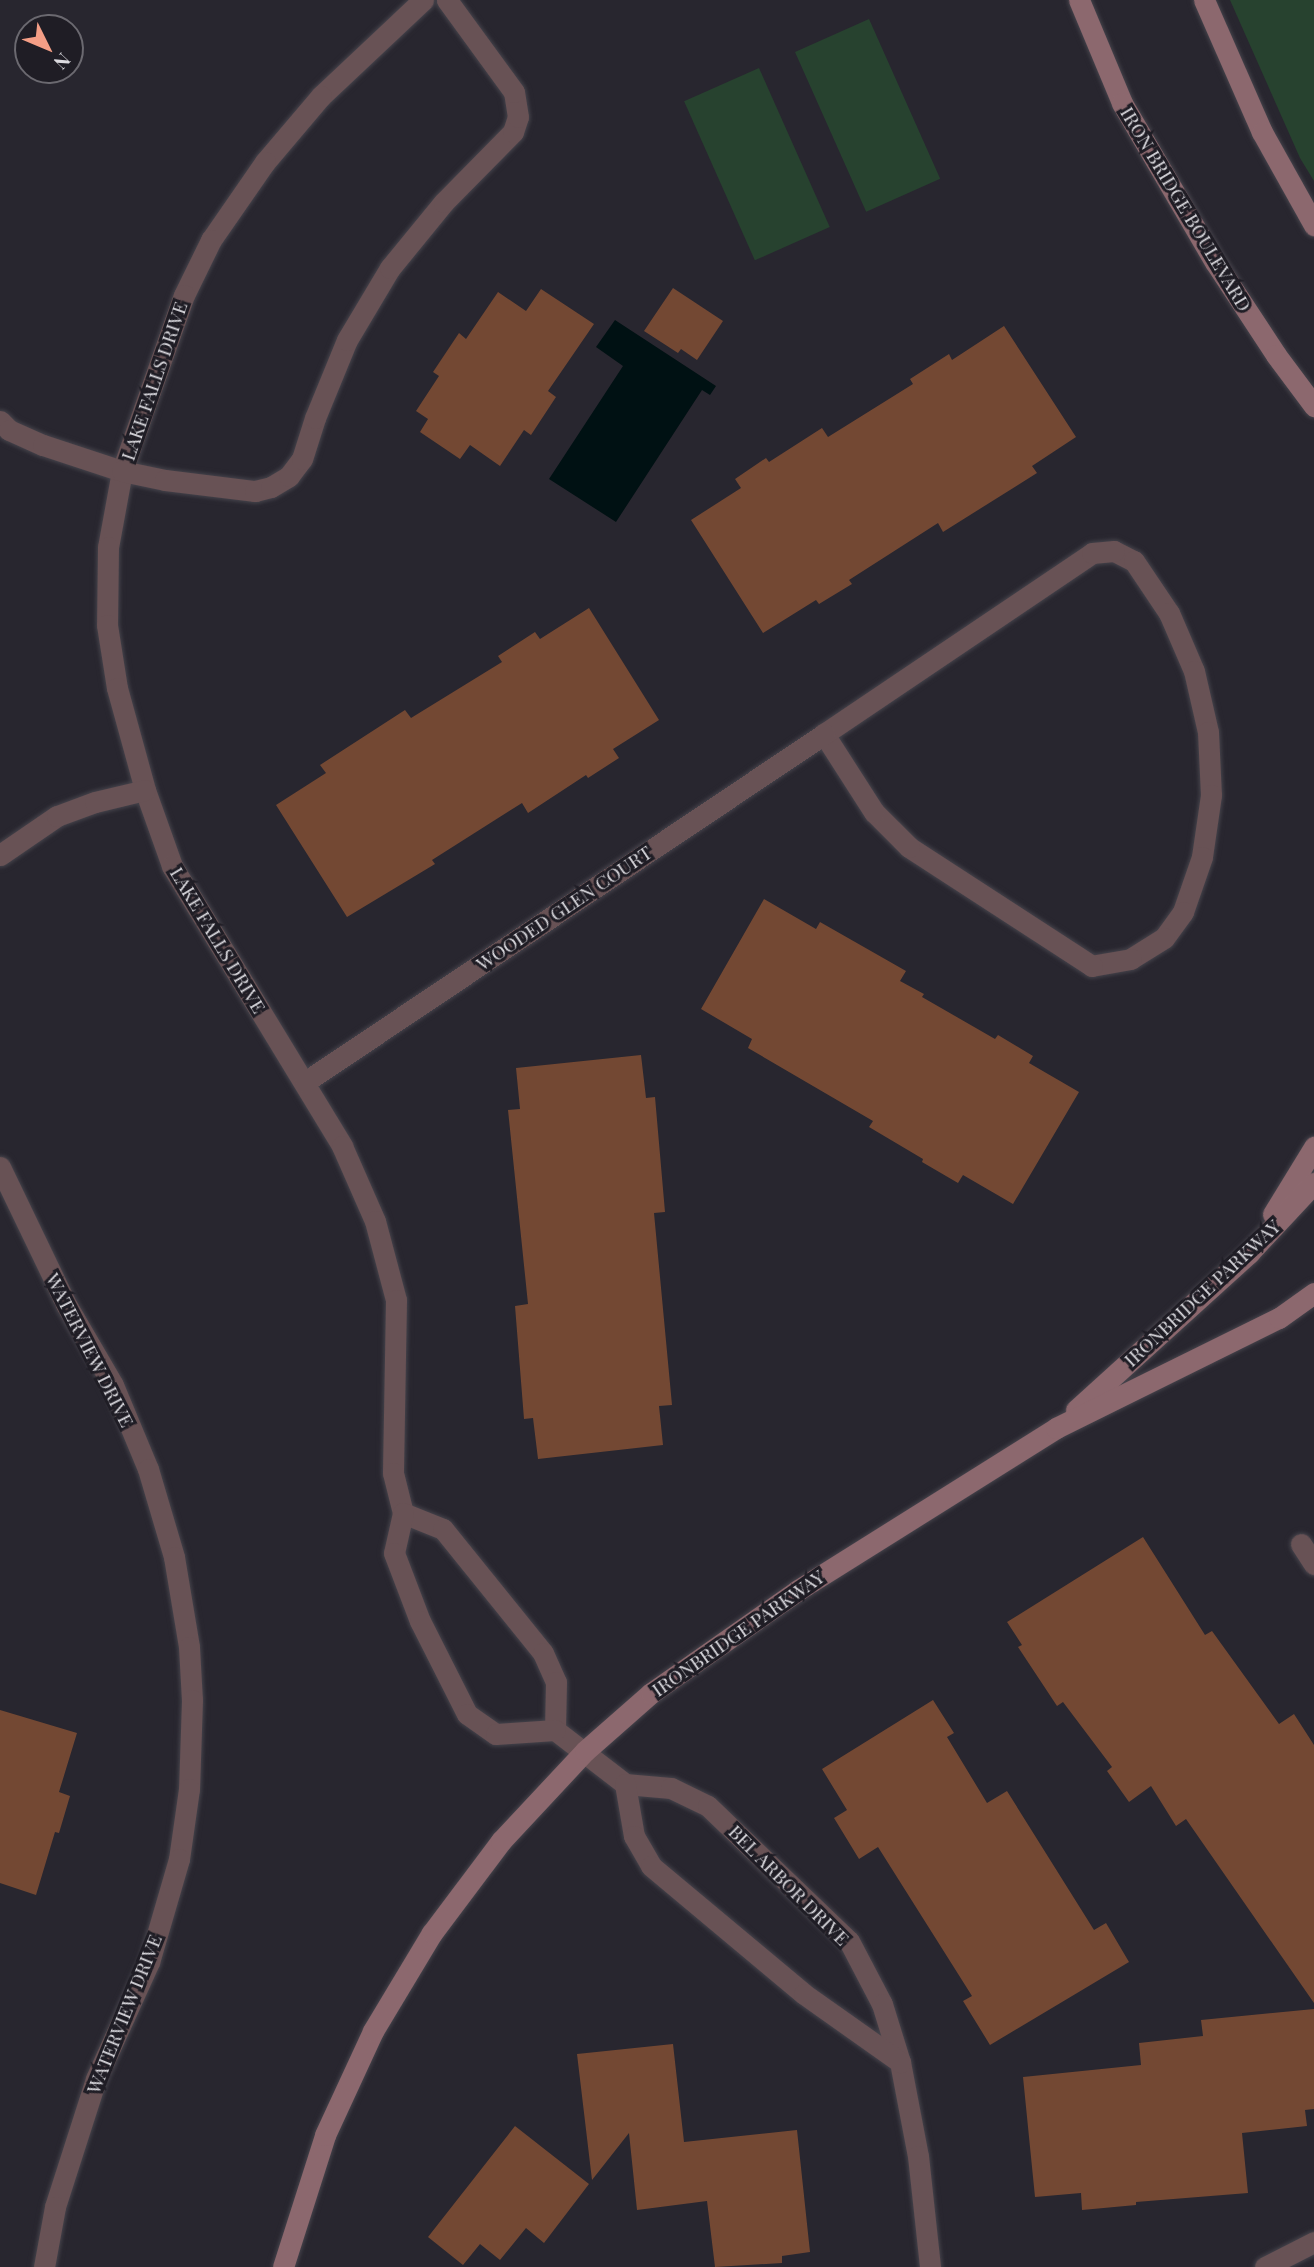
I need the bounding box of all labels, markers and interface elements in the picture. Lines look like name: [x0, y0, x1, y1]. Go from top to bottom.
north arrow: [14, 14, 84, 84]
text: N: [49, 48, 77, 76]
street label: IRON BRIDGE BOULEVARD: [1116, 103, 1256, 315]
street label: LAKE FALLS DRIVE: [116, 299, 192, 463]
street label: WOODED GLEN COURT: [472, 841, 656, 975]
street label: LAKE FALLS DRIVE: [165, 863, 271, 1017]
street label: IRONBRIDGE PARKWAY: [1119, 1215, 1285, 1371]
street label: WATERVIEW DRIVE: [41, 1269, 139, 1431]
street label: IRONBRIDGE PARKWAY: [648, 1565, 828, 1701]
street label: BEL ARBOR DRIVE: [724, 1820, 854, 1950]
street label: WATERVIEW DRIVE: [82, 1931, 166, 2097]

